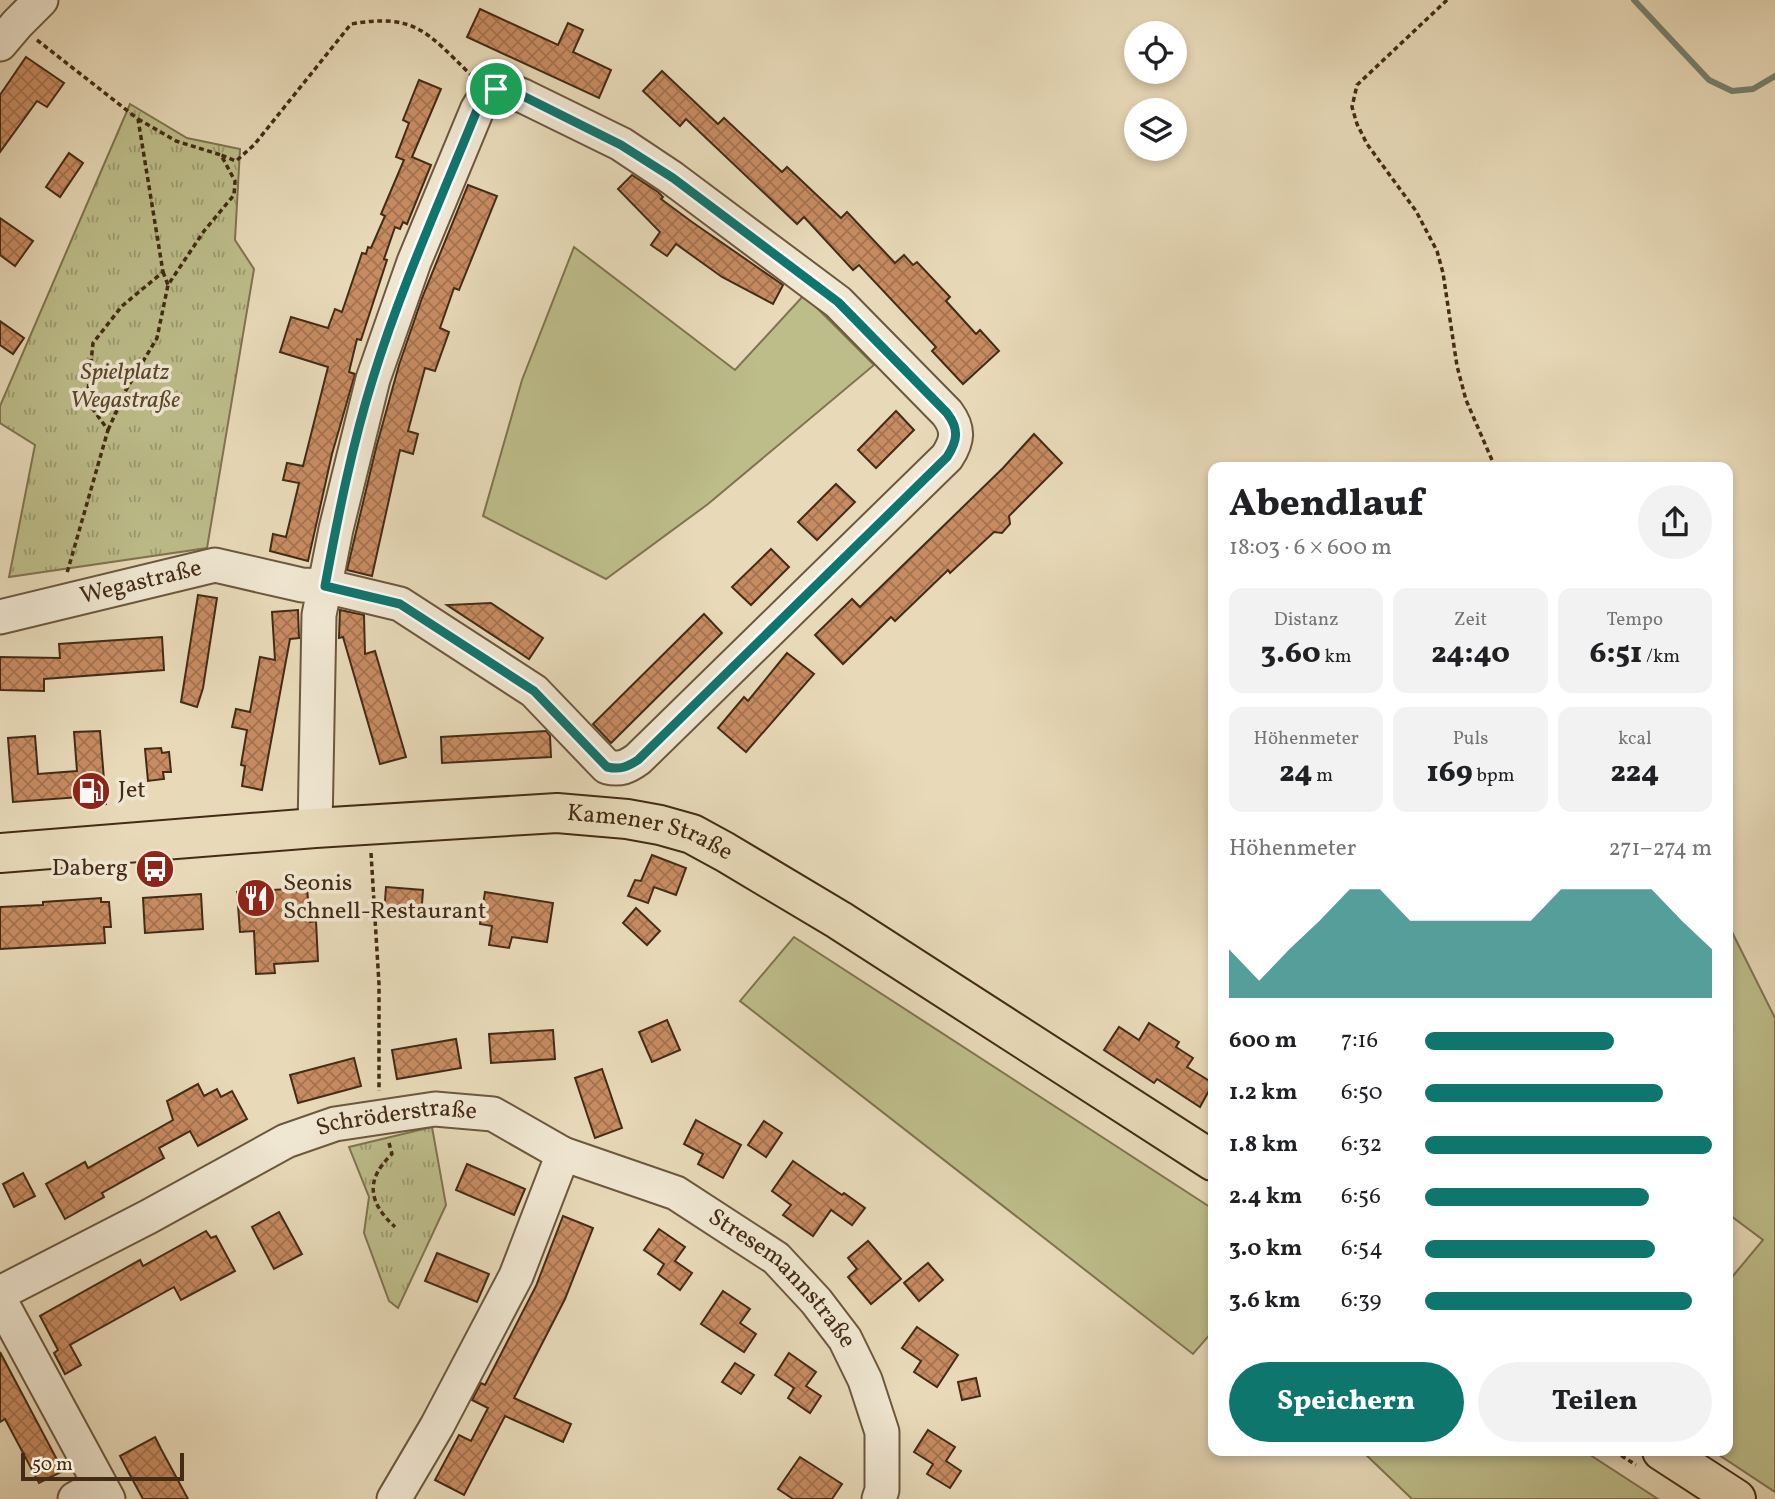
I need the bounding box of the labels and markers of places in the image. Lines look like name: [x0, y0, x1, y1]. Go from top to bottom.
pin: [466, 59, 526, 119]
fuel station icon: Jet: [70, 770, 112, 812]
place label: Jet: [118, 774, 146, 808]
bus stop icon: Daberg: [134, 848, 176, 890]
place label: Daberg: [52, 852, 128, 886]
place label: Seonis Schnell-Restaurant: [283, 867, 486, 929]
restaurant icon: Seonis Schnell-Restaurant: [235, 877, 277, 919]

